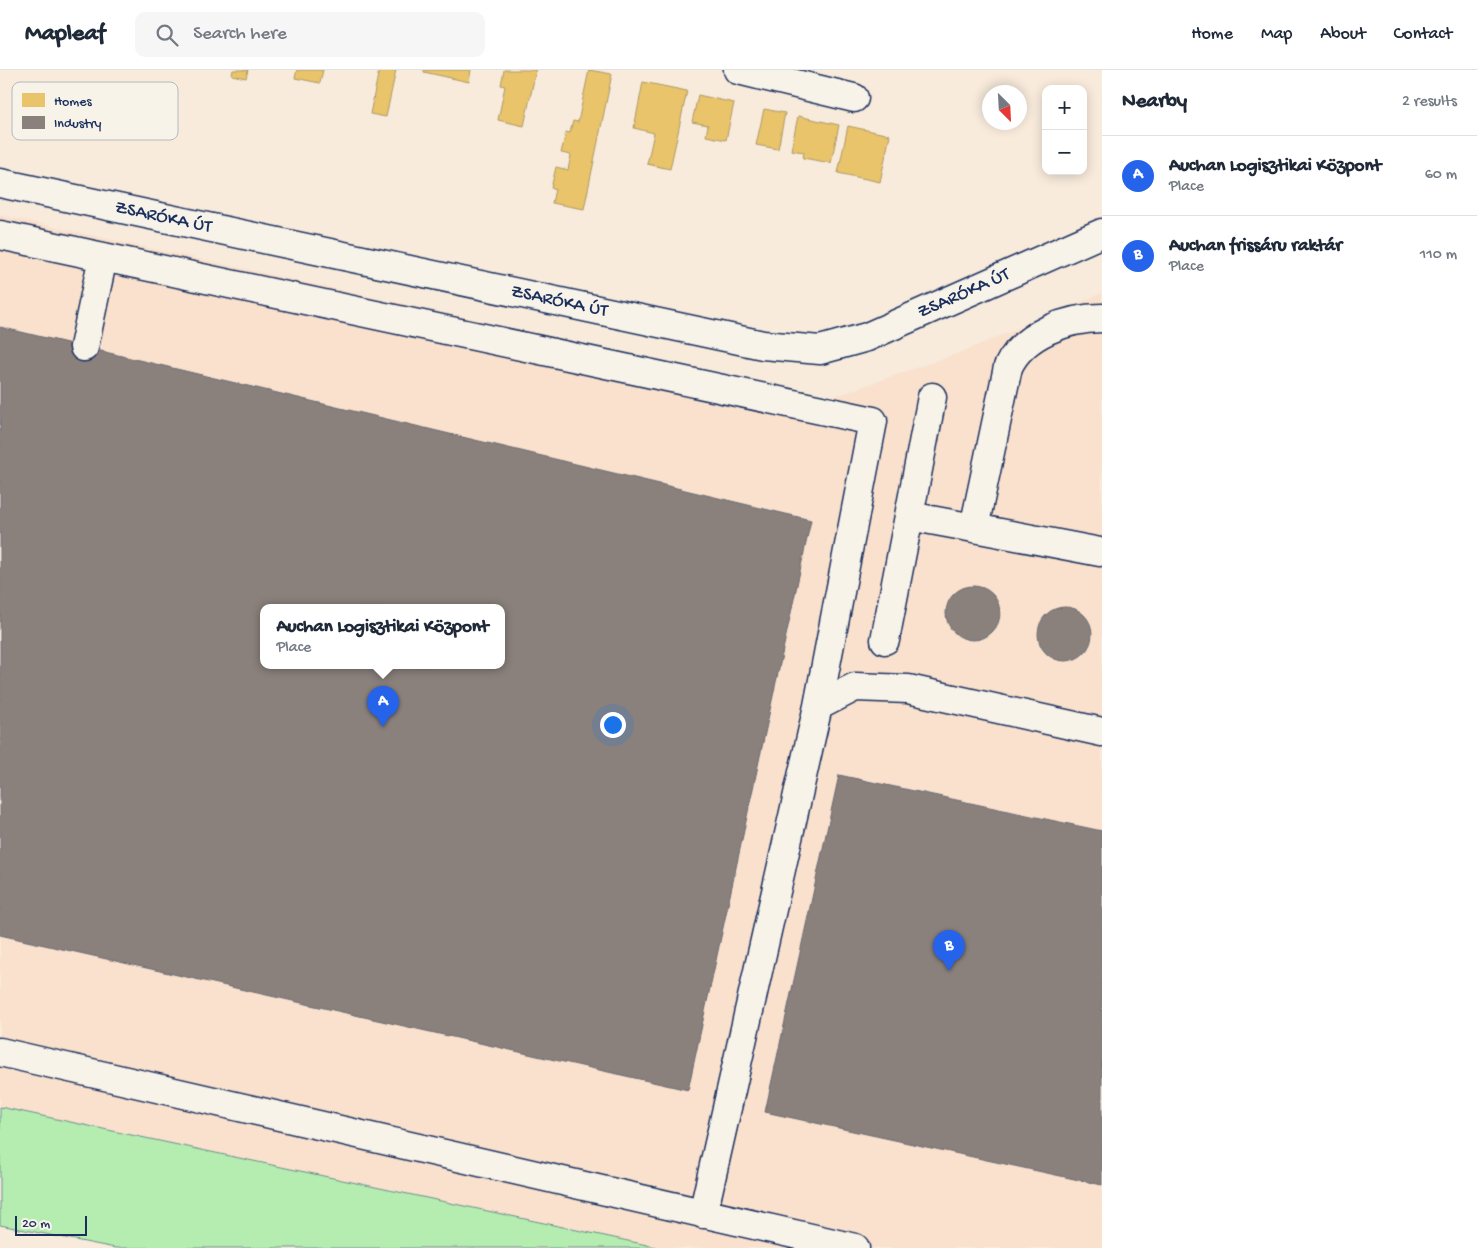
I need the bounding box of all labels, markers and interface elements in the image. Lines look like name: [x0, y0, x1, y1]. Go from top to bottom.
search box: [135, 12, 485, 57]
text: Mapleaf: [25, 20, 105, 49]
icon: search: [153, 21, 181, 49]
text: Search here: [193, 23, 287, 46]
text: Home: [1191, 24, 1233, 45]
text: Map: [1261, 24, 1292, 45]
text: About: [1320, 24, 1366, 45]
text: Contact: [1394, 24, 1452, 45]
legend: [12, 82, 178, 140]
north arrow: [982, 85, 1027, 130]
map controls: [1042, 85, 1087, 175]
button: +: [1042, 85, 1087, 130]
text: Nearby: [1122, 90, 1187, 115]
text: 2 results: [1402, 93, 1457, 112]
text: Homes: [54, 94, 92, 111]
text: Industry: [54, 116, 102, 133]
button: −: [1042, 130, 1087, 175]
text: Auchan Logisztikai Központ: [1169, 155, 1381, 178]
text: A: [1133, 166, 1143, 185]
text: 60 m: [1425, 166, 1457, 185]
text: Place: [1169, 178, 1204, 197]
street label: ZSARÓKA ÚT: [113, 197, 214, 240]
text: Auchan frissáru raktár: [1169, 235, 1342, 258]
text: B: [1134, 246, 1142, 265]
text: 110 m: [1420, 246, 1457, 265]
text: Place: [1169, 258, 1204, 277]
street label: ZSARÓKA ÚT: [914, 263, 1014, 324]
street label: ZSARÓKA ÚT: [509, 281, 610, 324]
popup: [260, 604, 505, 669]
text: Auchan Logisztikai Központ: [276, 616, 489, 639]
text: Place: [276, 639, 311, 658]
pin: A: [367, 686, 399, 727]
your location: [600, 712, 626, 738]
pin: B: [933, 930, 965, 971]
scale bar: [15, 1213, 88, 1236]
text: 20 m: [22, 1216, 50, 1233]

